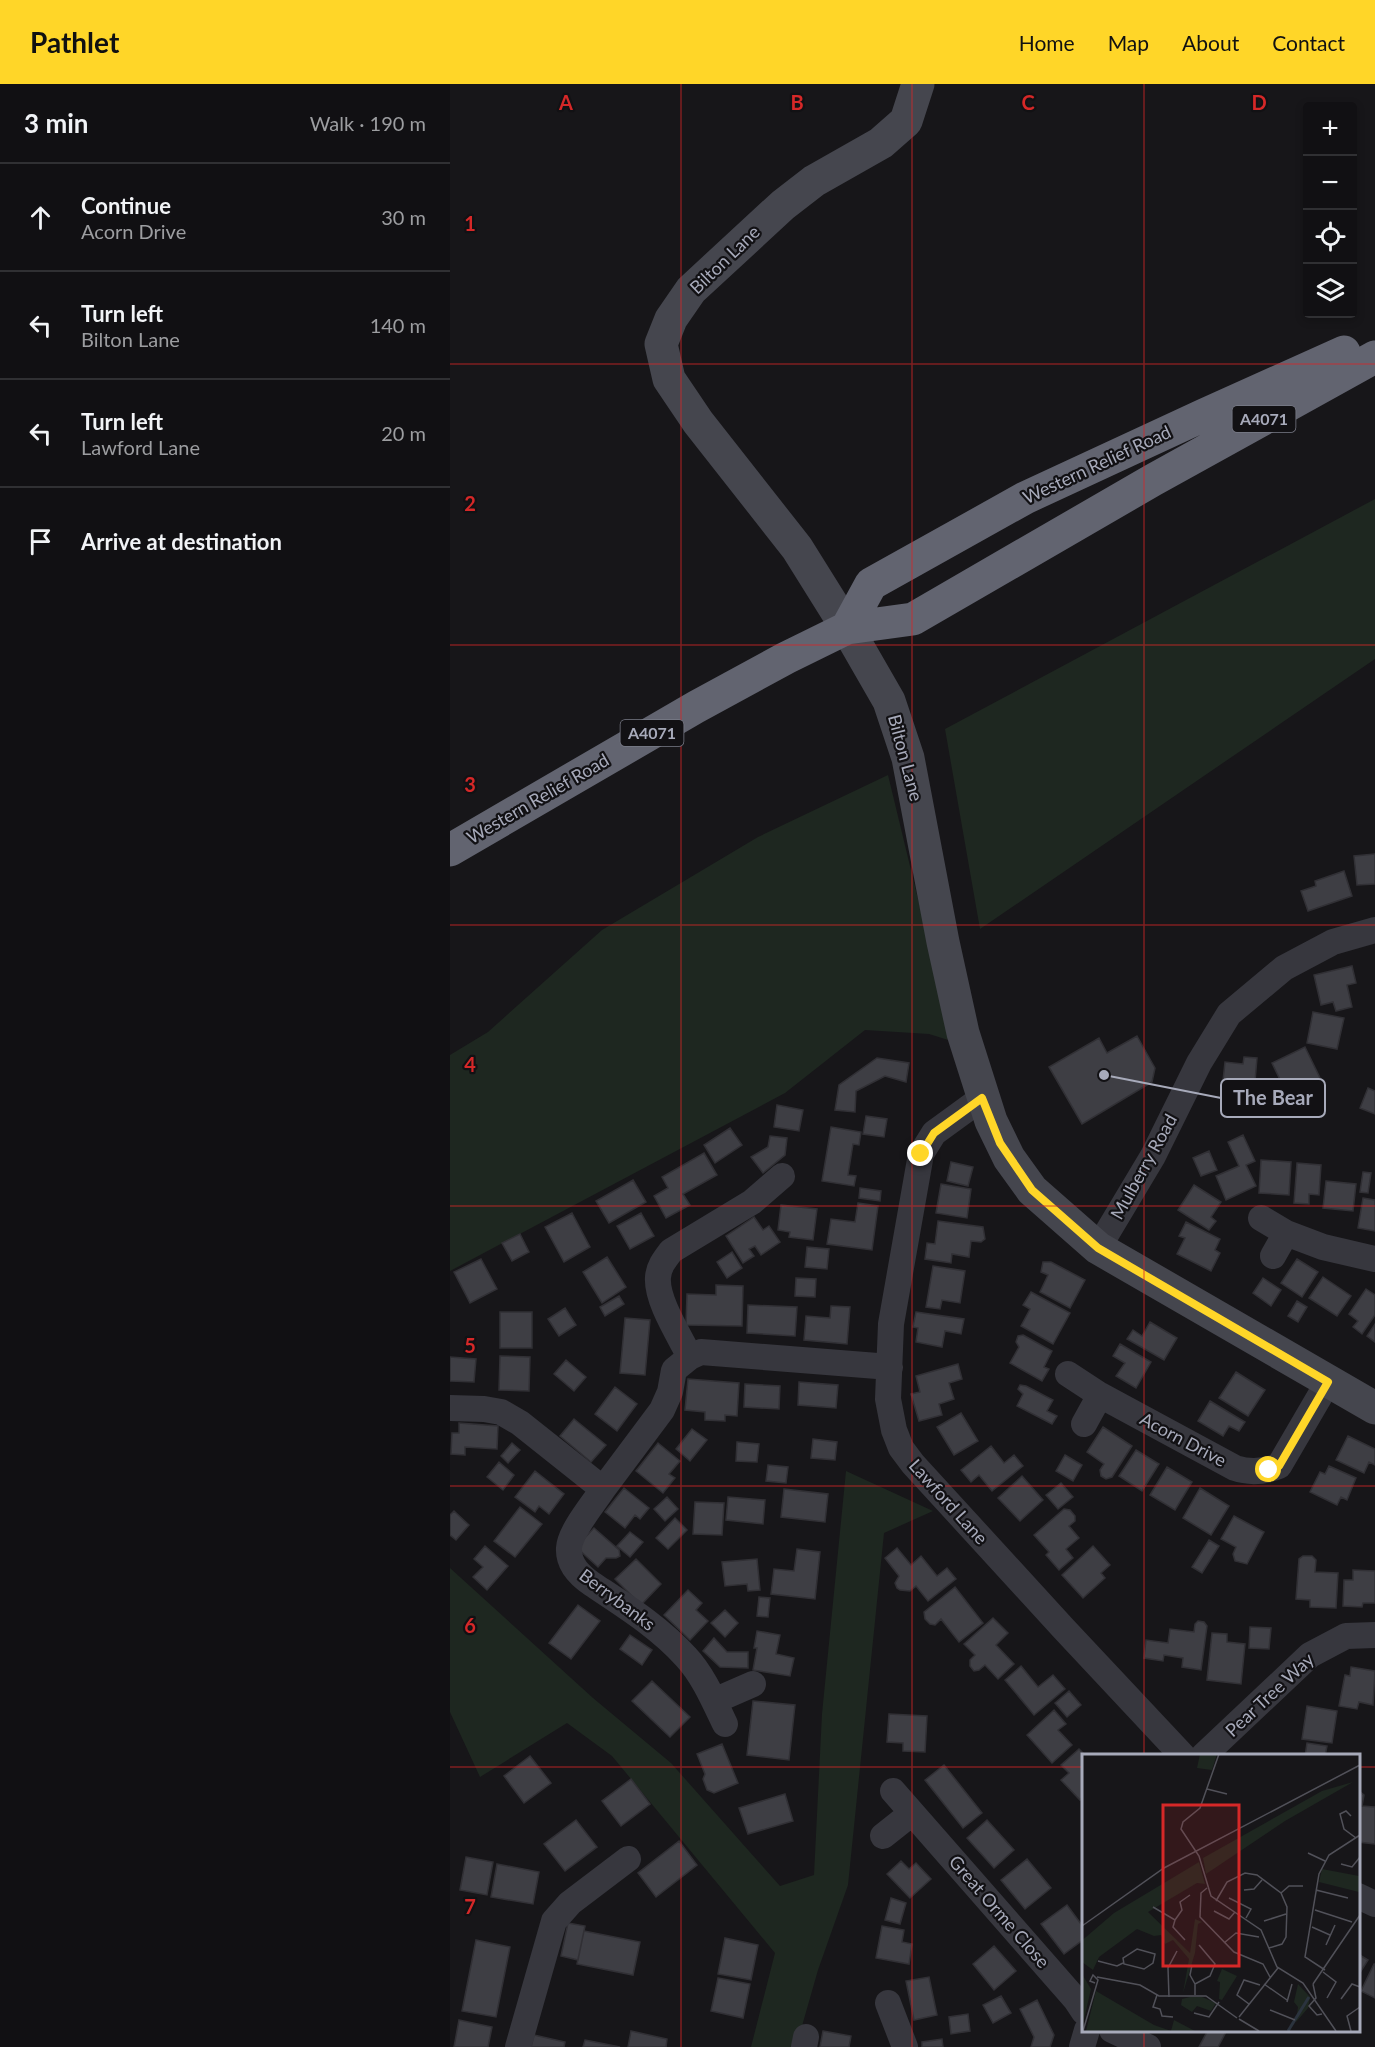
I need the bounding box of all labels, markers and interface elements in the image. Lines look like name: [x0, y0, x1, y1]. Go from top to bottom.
text: Pathlet: [30, 25, 119, 59]
text: Home: [1019, 30, 1075, 55]
text: Map: [1108, 30, 1149, 55]
text: About: [1182, 30, 1239, 55]
text: Contact: [1272, 30, 1345, 55]
text: A: [558, 90, 573, 114]
text: B: [790, 90, 804, 114]
text: C: [1021, 90, 1035, 114]
text: D: [1251, 90, 1267, 114]
map controls: [1303, 102, 1357, 318]
button: +: [1303, 102, 1357, 156]
text: 3 min: [24, 107, 88, 139]
text: Walk · 190 m: [310, 111, 426, 135]
button: −: [1303, 156, 1357, 210]
text: Continue: [81, 192, 171, 219]
icon: ahead: [24, 201, 57, 234]
text: 30 m: [381, 205, 426, 229]
button: locate: [1303, 210, 1357, 264]
text: 1: [464, 211, 476, 235]
text: Acorn Drive: [81, 219, 186, 243]
street label: Bilton Lane: [685, 220, 764, 298]
button: layers: [1303, 264, 1357, 318]
text: Turn left: [81, 300, 163, 327]
icon: left: [24, 309, 57, 342]
text: 140 m: [370, 313, 426, 337]
text: Bilton Lane: [81, 327, 180, 351]
road number: A4071: [1232, 406, 1296, 432]
text: Turn left: [81, 408, 163, 435]
icon: left: [24, 417, 57, 450]
street label: Western Relief Road: [1019, 420, 1174, 508]
text: 20 m: [381, 421, 426, 445]
text: Lawford Lane: [81, 435, 200, 459]
text: 2: [464, 491, 476, 515]
icon: arrive: [24, 525, 57, 558]
text: Arrive at destination: [81, 528, 282, 555]
street label: Bilton Lane: [884, 712, 928, 804]
road number: A4071: [620, 720, 684, 746]
street label: Western Relief Road: [462, 748, 613, 848]
text: 3: [464, 772, 476, 796]
text: 4: [464, 1052, 476, 1076]
callout: The Bear: [1221, 1079, 1325, 1117]
text: The Bear: [1233, 1085, 1314, 1109]
street label: Mulberry Road: [1105, 1110, 1181, 1223]
route end: [907, 1140, 933, 1166]
text: 5: [464, 1333, 476, 1357]
street label: Acorn Drive: [1136, 1407, 1230, 1471]
street label: Lawford Lane: [905, 1454, 993, 1548]
route start: [1255, 1456, 1281, 1482]
street label: Berrybanks: [575, 1564, 660, 1635]
text: 6: [464, 1613, 476, 1637]
street label: Pear Tree Way: [1221, 1647, 1319, 1741]
inset map: [1082, 1754, 1360, 2032]
street label: Great Orme Close: [945, 1851, 1055, 1972]
text: 7: [464, 1894, 476, 1918]

